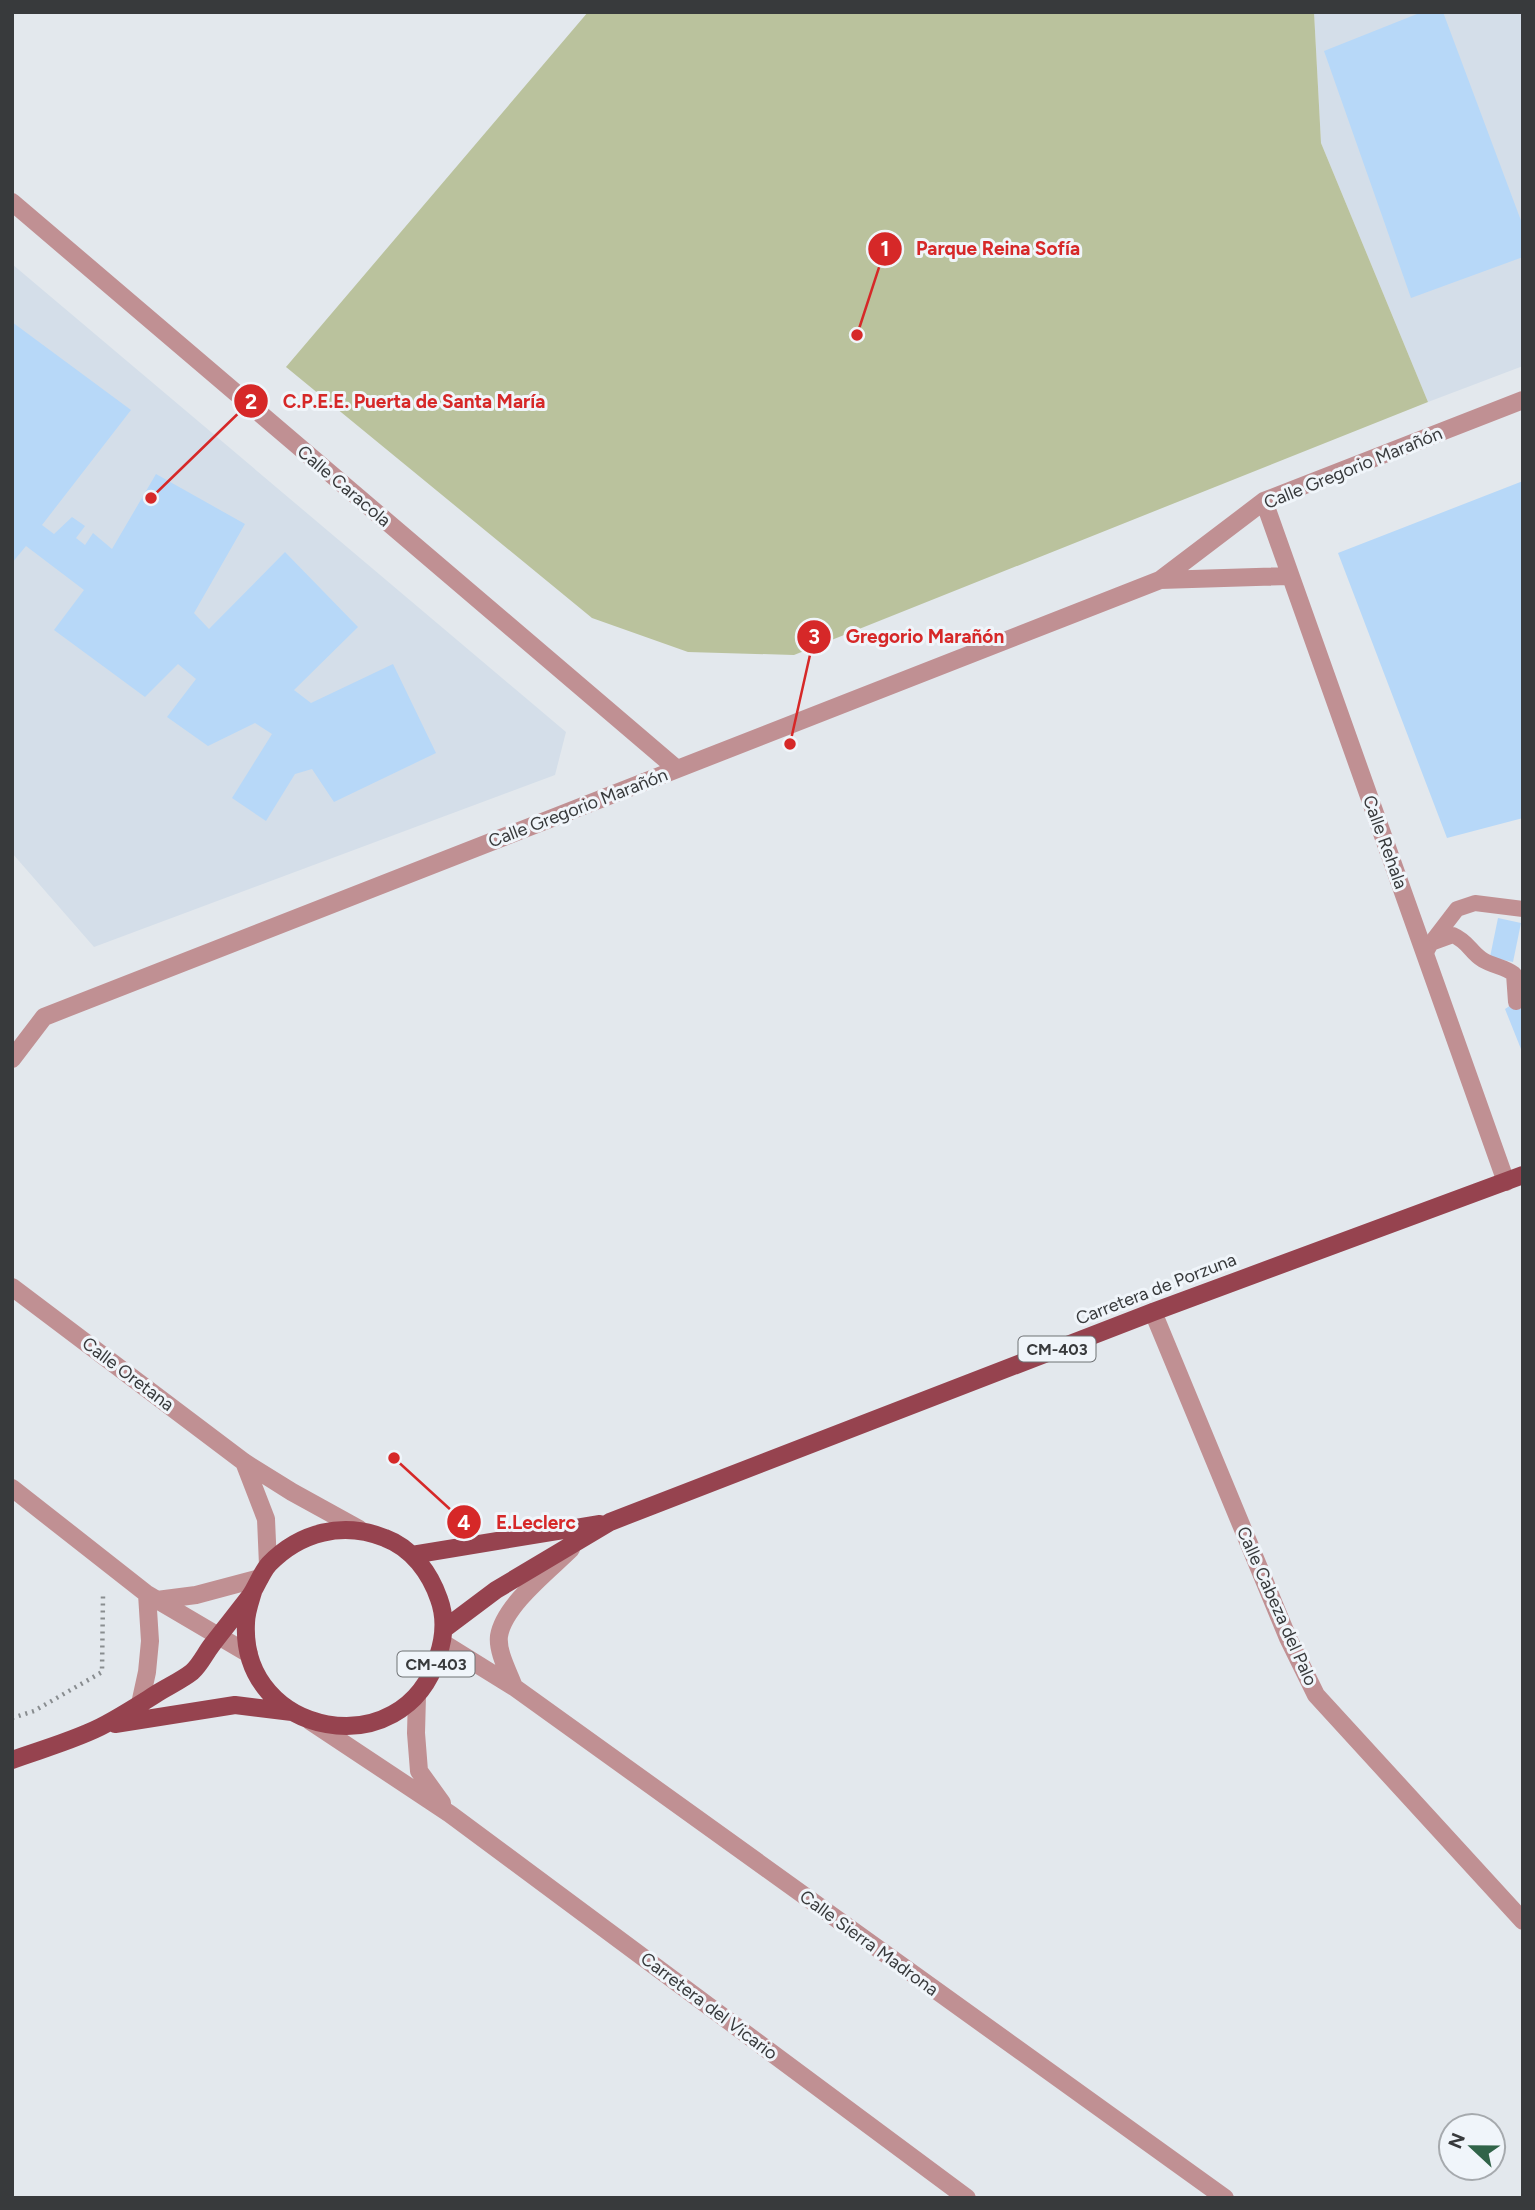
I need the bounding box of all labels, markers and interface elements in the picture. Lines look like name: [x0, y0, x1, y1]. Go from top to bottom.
callout: Parque Reina Sofía: [867, 229, 1094, 269]
text: 1: [881, 236, 889, 261]
text: Parque Reina Sofía: [916, 237, 1080, 260]
callout: C.P.E.E. Puerta de Santa María: [234, 381, 559, 421]
text: 2: [245, 389, 257, 414]
text: C.P.E.E. Puerta de Santa María: [283, 390, 545, 413]
street label: Calle Gregorio Marañón: [1261, 422, 1445, 514]
street label: Calle Caracola: [293, 441, 395, 531]
callout: Gregorio Marañón: [797, 617, 1018, 657]
text: 3: [808, 624, 820, 649]
text: Gregorio Marañón: [846, 625, 1004, 648]
street label: Calle Gregorio Marañón: [485, 764, 671, 852]
street label: Calle Rehala: [1358, 792, 1412, 892]
street label: Carretera de Porzuna: [1073, 1248, 1239, 1330]
street label: Calle Oretana: [78, 1332, 178, 1416]
road number: CM-403: [1018, 1336, 1096, 1362]
callout: E.Leclerc: [447, 1502, 590, 1542]
text: 4: [457, 1510, 471, 1535]
text: E.Leclerc: [496, 1511, 576, 1534]
street label: Calle Cabeza del Palo: [1232, 1523, 1322, 1689]
road number: CM-403: [398, 1652, 474, 1676]
street label: Calle Sierra Madrona: [795, 1885, 943, 2001]
street label: Carretera del Vicario: [636, 1947, 782, 2065]
north arrow: [1437, 2112, 1507, 2182]
text: N: [1443, 2130, 1470, 2152]

